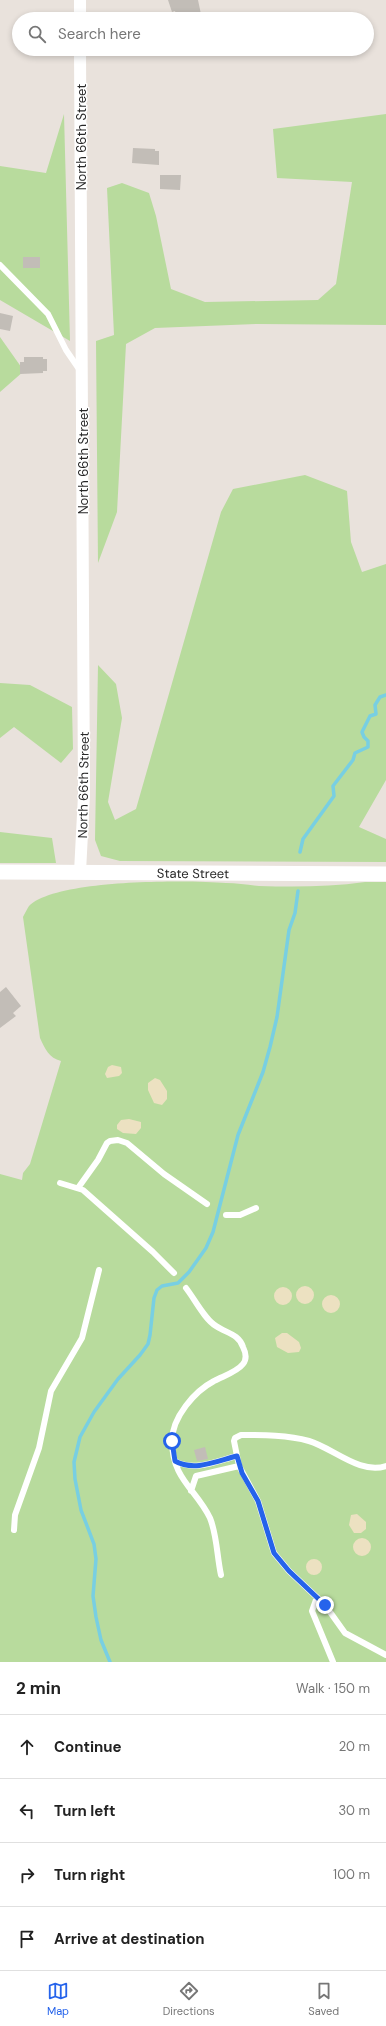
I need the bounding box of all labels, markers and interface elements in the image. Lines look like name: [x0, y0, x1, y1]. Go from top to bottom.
search box: [12, 12, 374, 56]
icon: search: [26, 23, 48, 45]
text: Search here: [58, 24, 141, 44]
street label: North 66th Street: [73, 84, 90, 190]
street label: North 66th Street: [75, 408, 92, 514]
street label: North 66th Street: [74, 732, 93, 839]
street label: State Street: [157, 865, 229, 882]
route start: [163, 1432, 181, 1450]
route end: [316, 1596, 334, 1614]
text: 2 min: [16, 1677, 61, 1699]
text: Walk · 150 m: [296, 1680, 370, 1697]
icon: ahead: [16, 1736, 38, 1758]
text: Continue: [54, 1737, 122, 1757]
text: 20 m: [339, 1738, 370, 1755]
icon: left: [16, 1800, 38, 1822]
text: Turn left: [54, 1801, 115, 1821]
text: 30 m: [338, 1802, 370, 1819]
icon: right: [16, 1864, 38, 1886]
text: Turn right: [54, 1865, 125, 1885]
text: 100 m: [333, 1866, 370, 1883]
icon: arrive: [16, 1928, 38, 1950]
text: Arrive at destination: [54, 1929, 205, 1949]
tab: Map: [47, 1980, 69, 2018]
tab: Directions: [163, 1980, 215, 2018]
tab: Saved: [308, 1980, 339, 2018]

